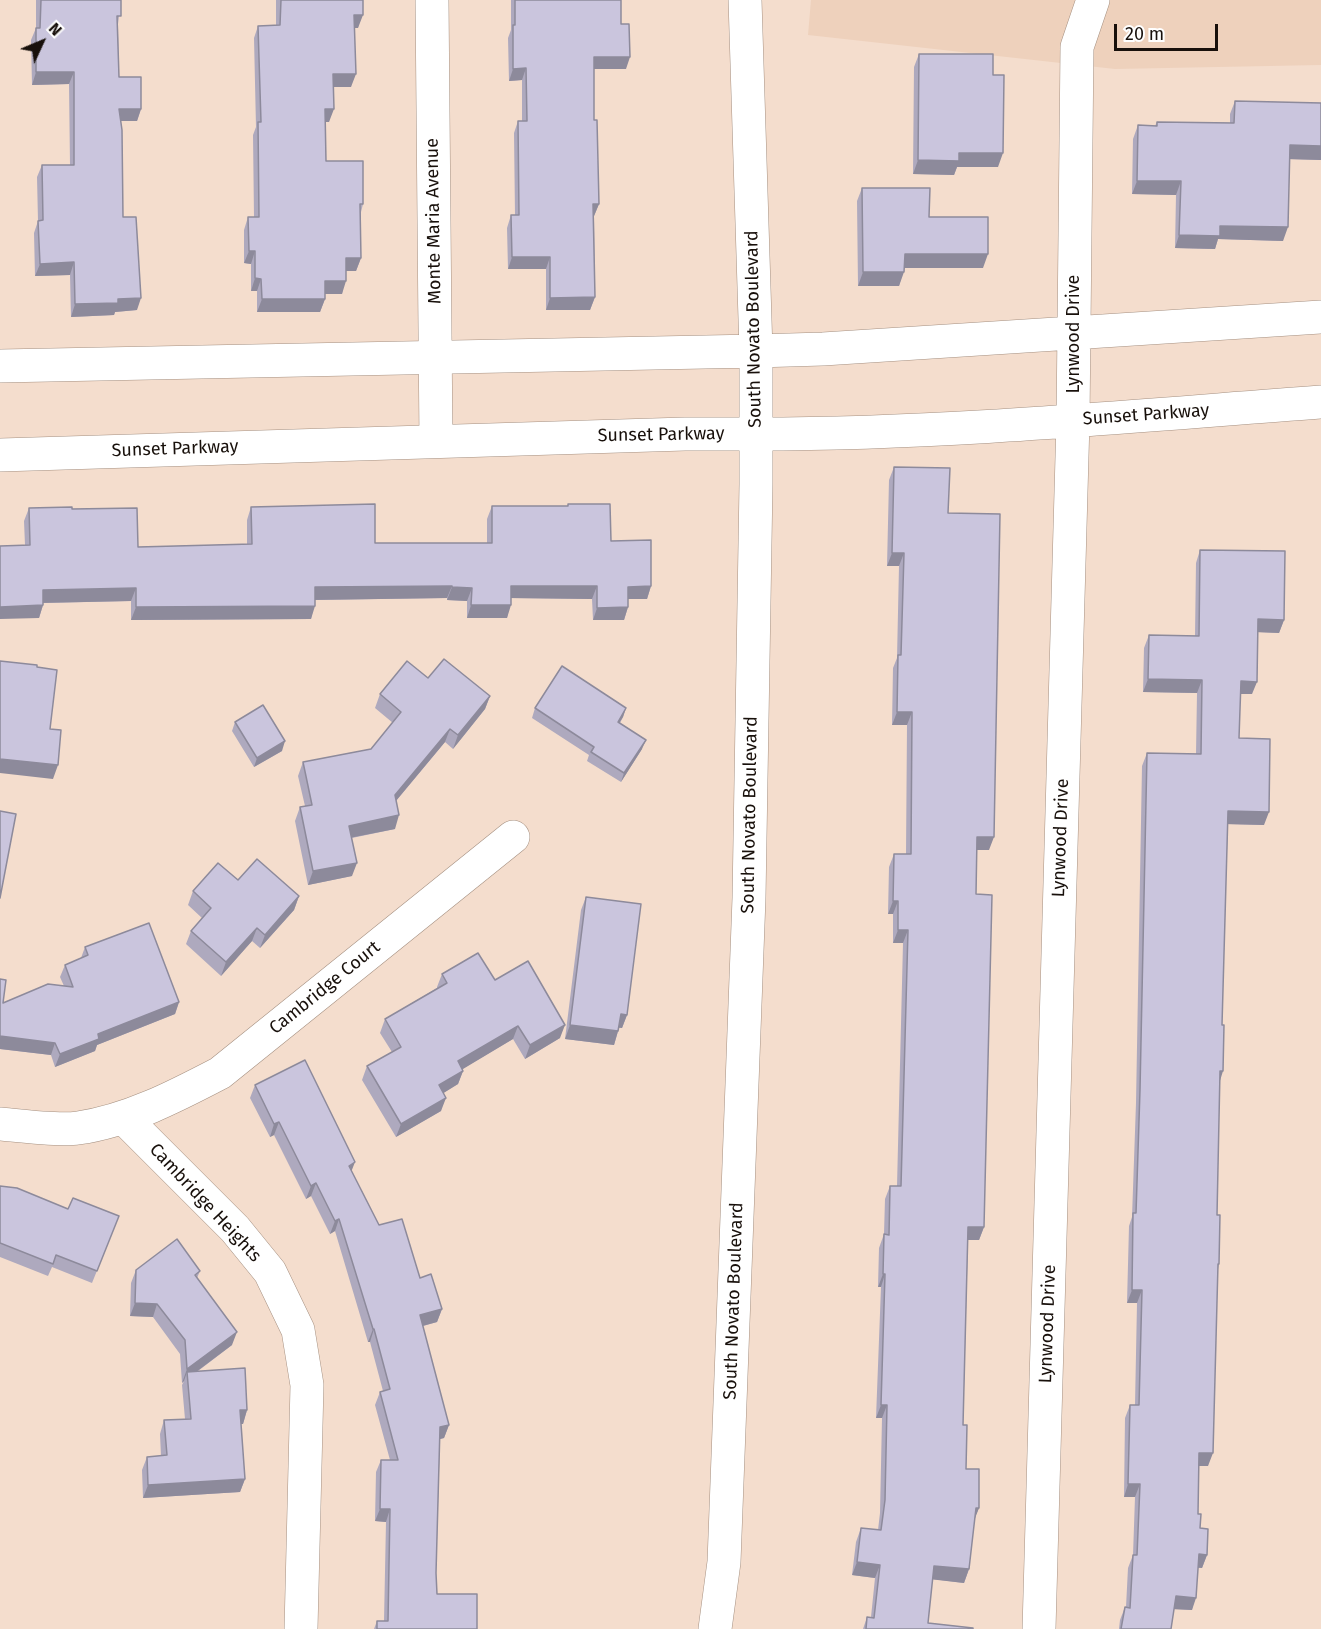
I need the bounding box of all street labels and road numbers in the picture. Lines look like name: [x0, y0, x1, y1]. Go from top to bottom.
street label: Monte Maria Avenue: [422, 138, 446, 304]
street label: South Novato Boulevard: [741, 230, 767, 428]
street label: Lynwood Drive: [1063, 275, 1085, 393]
street label: Sunset Parkway: [1082, 400, 1210, 430]
street label: Sunset Parkway: [597, 423, 725, 447]
street label: Sunset Parkway: [111, 436, 239, 462]
street label: South Novato Boulevard: [737, 716, 763, 914]
street label: Lynwood Drive: [1048, 778, 1074, 898]
street label: Cambridge Court: [265, 937, 385, 1039]
street label: Cambridge Heights: [145, 1139, 265, 1267]
street label: South Novato Boulevard: [720, 1202, 748, 1400]
street label: Lynwood Drive: [1035, 1264, 1061, 1384]

